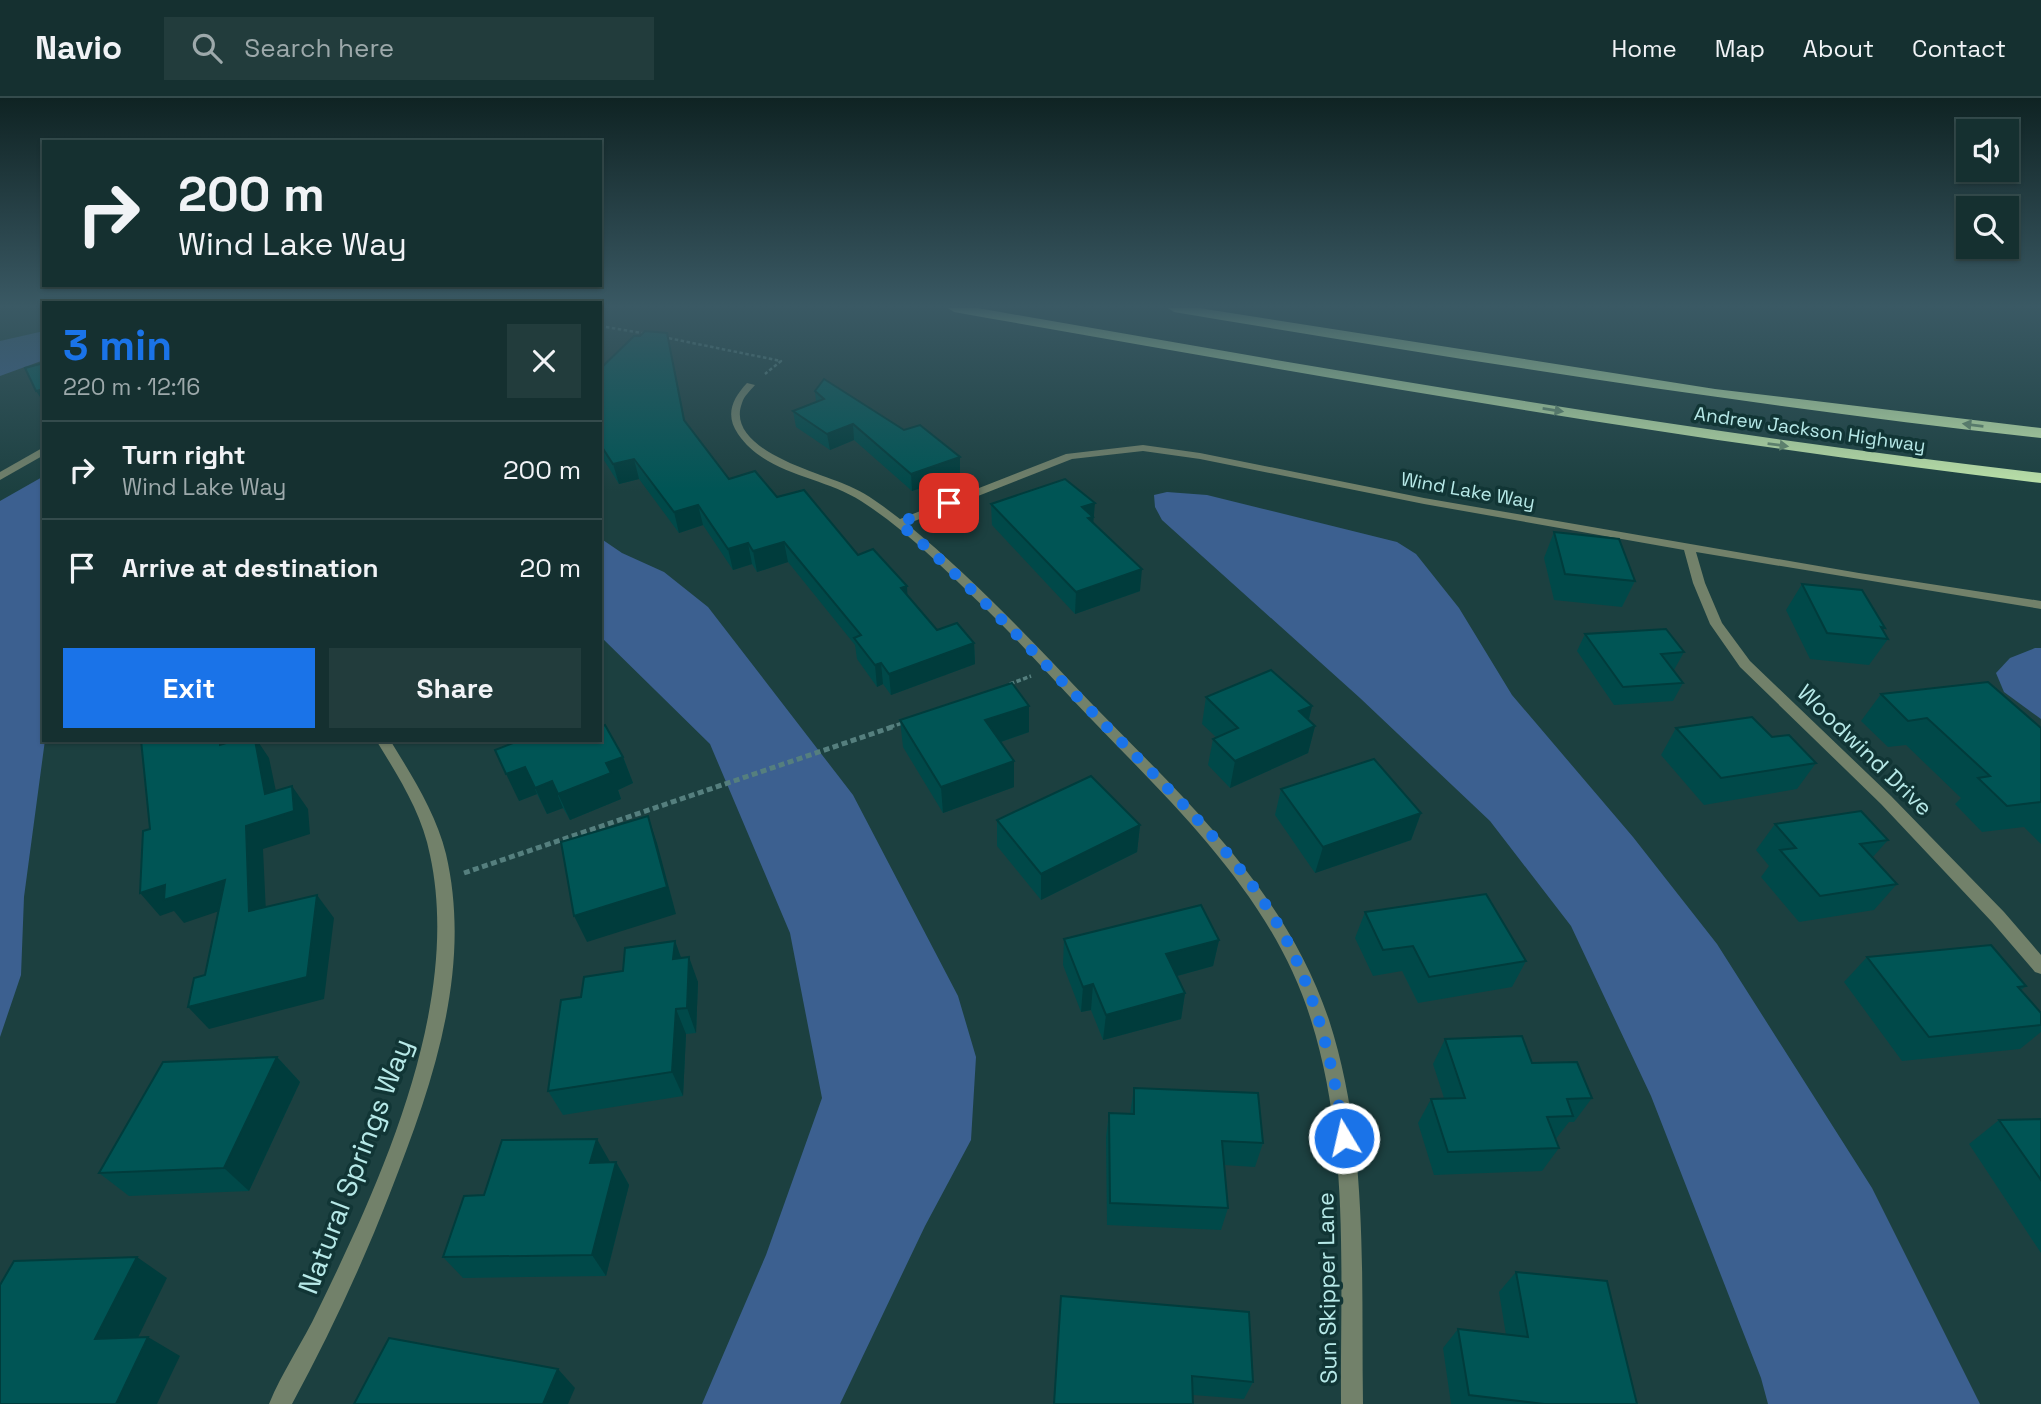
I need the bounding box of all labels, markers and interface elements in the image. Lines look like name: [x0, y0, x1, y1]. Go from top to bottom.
search box: [164, 17, 654, 80]
text: Navio: [35, 27, 122, 69]
icon: search: [188, 29, 226, 67]
text: Search here: [244, 31, 394, 65]
text: Home: [1611, 33, 1677, 64]
text: Map: [1715, 33, 1765, 64]
text: About: [1803, 33, 1874, 64]
text: Contact: [1912, 33, 2006, 64]
map controls: [1956, 119, 2019, 259]
button: sound: [1956, 119, 2019, 182]
text: 200 m: [178, 163, 325, 225]
icon: right: [63, 168, 154, 259]
button: search: [1956, 196, 2019, 259]
text: Wind Lake Way: [178, 224, 407, 264]
text: 3 min: [63, 319, 172, 372]
button: close: [507, 324, 581, 398]
text: 220 m · 12:16: [63, 372, 200, 402]
street label: Andrew Jackson Highway: [1693, 401, 1927, 458]
one-way arrow: [1542, 405, 1564, 416]
one-way arrow: [1962, 420, 1984, 431]
text: Turn right: [122, 438, 246, 472]
one-way arrow: [1767, 439, 1789, 450]
icon: right: [63, 451, 101, 489]
text: 200 m: [503, 453, 581, 487]
street label: Wind Lake Way: [1399, 466, 1537, 515]
text: Wind Lake Way: [122, 472, 286, 502]
pin: [919, 473, 979, 533]
icon: arrive: [930, 484, 968, 522]
icon: arrive: [63, 549, 101, 587]
text: Arrive at destination: [122, 551, 379, 585]
text: 20 m: [520, 551, 581, 585]
button: Exit: [63, 648, 315, 728]
button: Share: [329, 648, 581, 728]
street label: Woodwind Drive: [1791, 678, 1939, 822]
street label: Natural Springs Way: [290, 1033, 420, 1299]
position arrow: [1307, 1101, 1381, 1175]
street label: Sun Skipper Lane: [1310, 1192, 1344, 1384]

